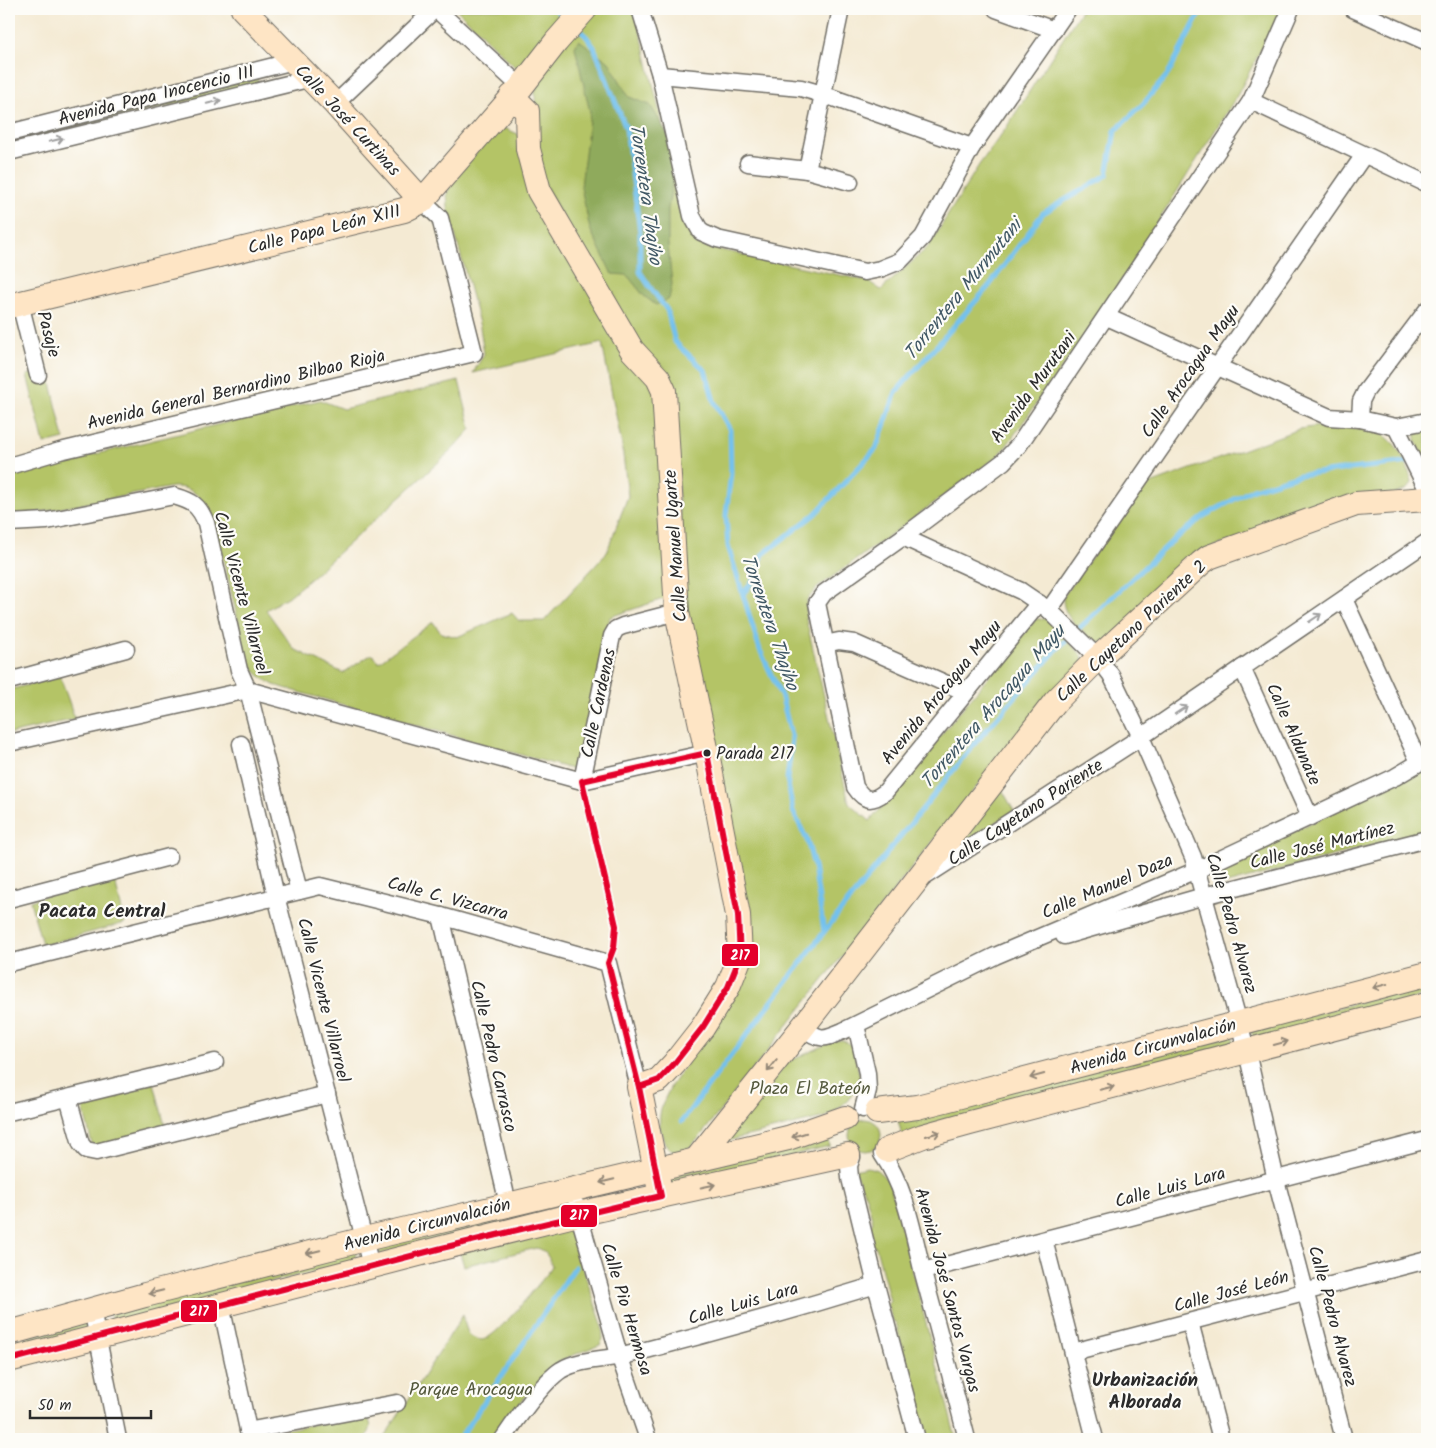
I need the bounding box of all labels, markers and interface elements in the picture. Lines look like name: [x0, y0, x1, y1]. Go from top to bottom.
street label: Avenida Papa Inocencio III: [55, 58, 257, 135]
street label: Calle José Curtinas: [287, 58, 407, 184]
one-way arrow: [206, 97, 222, 106]
water label: Torrentera Thajho: [620, 122, 670, 268]
one-way arrow: [48, 135, 64, 144]
street label: Calle Papa León XIII: [245, 197, 404, 263]
water label: Torrentera Murmutani: [897, 210, 1033, 367]
street label: Calle Arocagua Mayu: [1134, 299, 1248, 445]
street label: Pasaje: [27, 308, 68, 361]
street label: Avenida Murutani: [984, 325, 1085, 450]
street label: Avenida General Bernardino Bilbao Rioja: [84, 342, 388, 439]
street label: Calle Manuel Ugarte: [657, 469, 696, 623]
street label: Calle Vicente Villarroel: [205, 508, 277, 679]
water label: Torrentera Thajho: [732, 551, 807, 696]
street label: Calle Cayetano Pariente 2: [1050, 554, 1214, 710]
one-way arrow: [1308, 613, 1322, 623]
street label: Avenida Arocagua Mayu: [874, 614, 1010, 772]
water label: Torrentera Arocagua Mayu: [914, 617, 1075, 796]
street label: Calle Cardenas: [574, 646, 625, 761]
street label: Calle Aldunate: [1257, 679, 1328, 791]
one-way arrow: [1174, 705, 1188, 715]
place label: Parada 217: [716, 741, 794, 768]
marker: Parada 217: [702, 748, 712, 758]
street label: Calle Cayetano Pariente: [942, 752, 1110, 875]
street label: Calle José Martínez: [1247, 814, 1398, 878]
street label: Calle Manuel Daza: [1037, 847, 1178, 928]
street label: Calle Pedro Alvarez: [1197, 850, 1264, 997]
street label: Calle C. Vizcarra: [384, 869, 511, 930]
district label: Pacata Central: [39, 897, 166, 927]
street label: Calle Vicente Villarroel: [288, 915, 357, 1086]
line badge: 217: [721, 943, 759, 967]
text: 217: [731, 945, 750, 967]
street label: Calle Pedro Carrasco: [461, 978, 524, 1135]
one-way arrow: [1373, 982, 1389, 992]
street label: Avenida Circunvalación: [1067, 1011, 1240, 1084]
one-way arrow: [1273, 1038, 1289, 1047]
one-way arrow: [766, 1059, 777, 1072]
one-way arrow: [1029, 1072, 1045, 1081]
park label: Plaza El Bateón: [749, 1075, 871, 1104]
one-way arrow: [1099, 1083, 1115, 1092]
one-way arrow: [924, 1128, 940, 1138]
one-way arrow: [792, 1130, 808, 1140]
street label: Calle Luis Lara: [1112, 1160, 1229, 1217]
one-way arrow: [600, 1177, 616, 1186]
one-way arrow: [700, 1181, 716, 1190]
street label: Avenida José Santos Vargas: [905, 1185, 988, 1396]
street label: Avenida Circunvalación: [341, 1191, 514, 1260]
line badge: 217: [560, 1204, 598, 1228]
text: 217: [570, 1205, 589, 1227]
street label: Calle Pio Hermosa: [592, 1239, 660, 1379]
street label: Calle Pedro Alvarez: [1299, 1243, 1364, 1390]
one-way arrow: [306, 1248, 322, 1257]
street label: Calle José León: [1170, 1263, 1292, 1322]
street label: Calle Luis Lara: [685, 1275, 802, 1334]
one-way arrow: [148, 1288, 164, 1297]
line badge: 217: [180, 1299, 218, 1323]
text: 217: [190, 1301, 209, 1323]
district label: Urbanización Alborada: [1092, 1366, 1198, 1418]
park label: Parque Arocagua: [409, 1376, 533, 1405]
scale bar: [30, 1388, 151, 1420]
text: 50 m: [38, 1394, 72, 1418]

